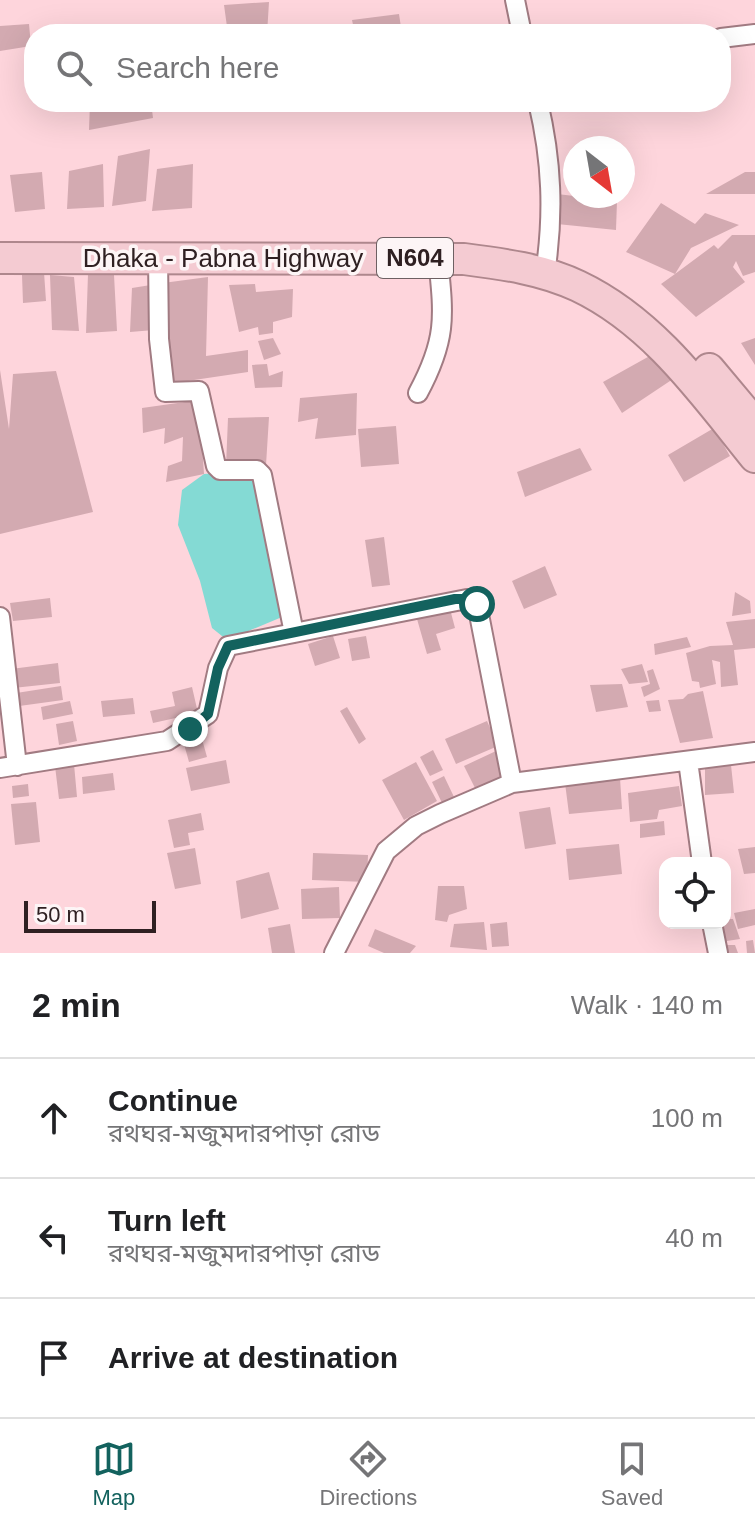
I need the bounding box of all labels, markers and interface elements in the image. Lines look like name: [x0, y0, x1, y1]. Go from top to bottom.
search box: [24, 24, 731, 112]
icon: search: [52, 46, 96, 90]
text: Search here: [116, 51, 279, 84]
north arrow: [563, 136, 635, 208]
road number: N604: [377, 238, 453, 278]
street label: Dhaka - Pabna Highway: [83, 243, 363, 273]
route start: [459, 586, 495, 622]
route end: [172, 711, 208, 747]
map controls: [659, 857, 731, 929]
button: locate: [659, 857, 731, 929]
scale bar: [24, 897, 156, 933]
text: 50 m: [36, 902, 85, 927]
text: 2 min: [32, 986, 121, 1024]
text: Walk · 140 m: [571, 990, 723, 1020]
text: Continue: [108, 1084, 238, 1117]
icon: ahead: [32, 1096, 76, 1140]
text: 100 m: [651, 1103, 723, 1133]
text: রথঘর-মজুমদারপাড়া রোড: [108, 1118, 380, 1148]
text: Turn left: [108, 1204, 226, 1237]
icon: left: [32, 1216, 76, 1260]
text: 40 m: [665, 1223, 723, 1253]
text: রথঘর-মজুমদারপাড়া রোড: [108, 1238, 380, 1268]
icon: arrive: [32, 1336, 76, 1380]
text: Arrive at destination: [108, 1341, 398, 1374]
tab: Map: [92, 1437, 136, 1511]
tab: Directions: [319, 1437, 417, 1511]
tab: Saved: [601, 1437, 663, 1511]

